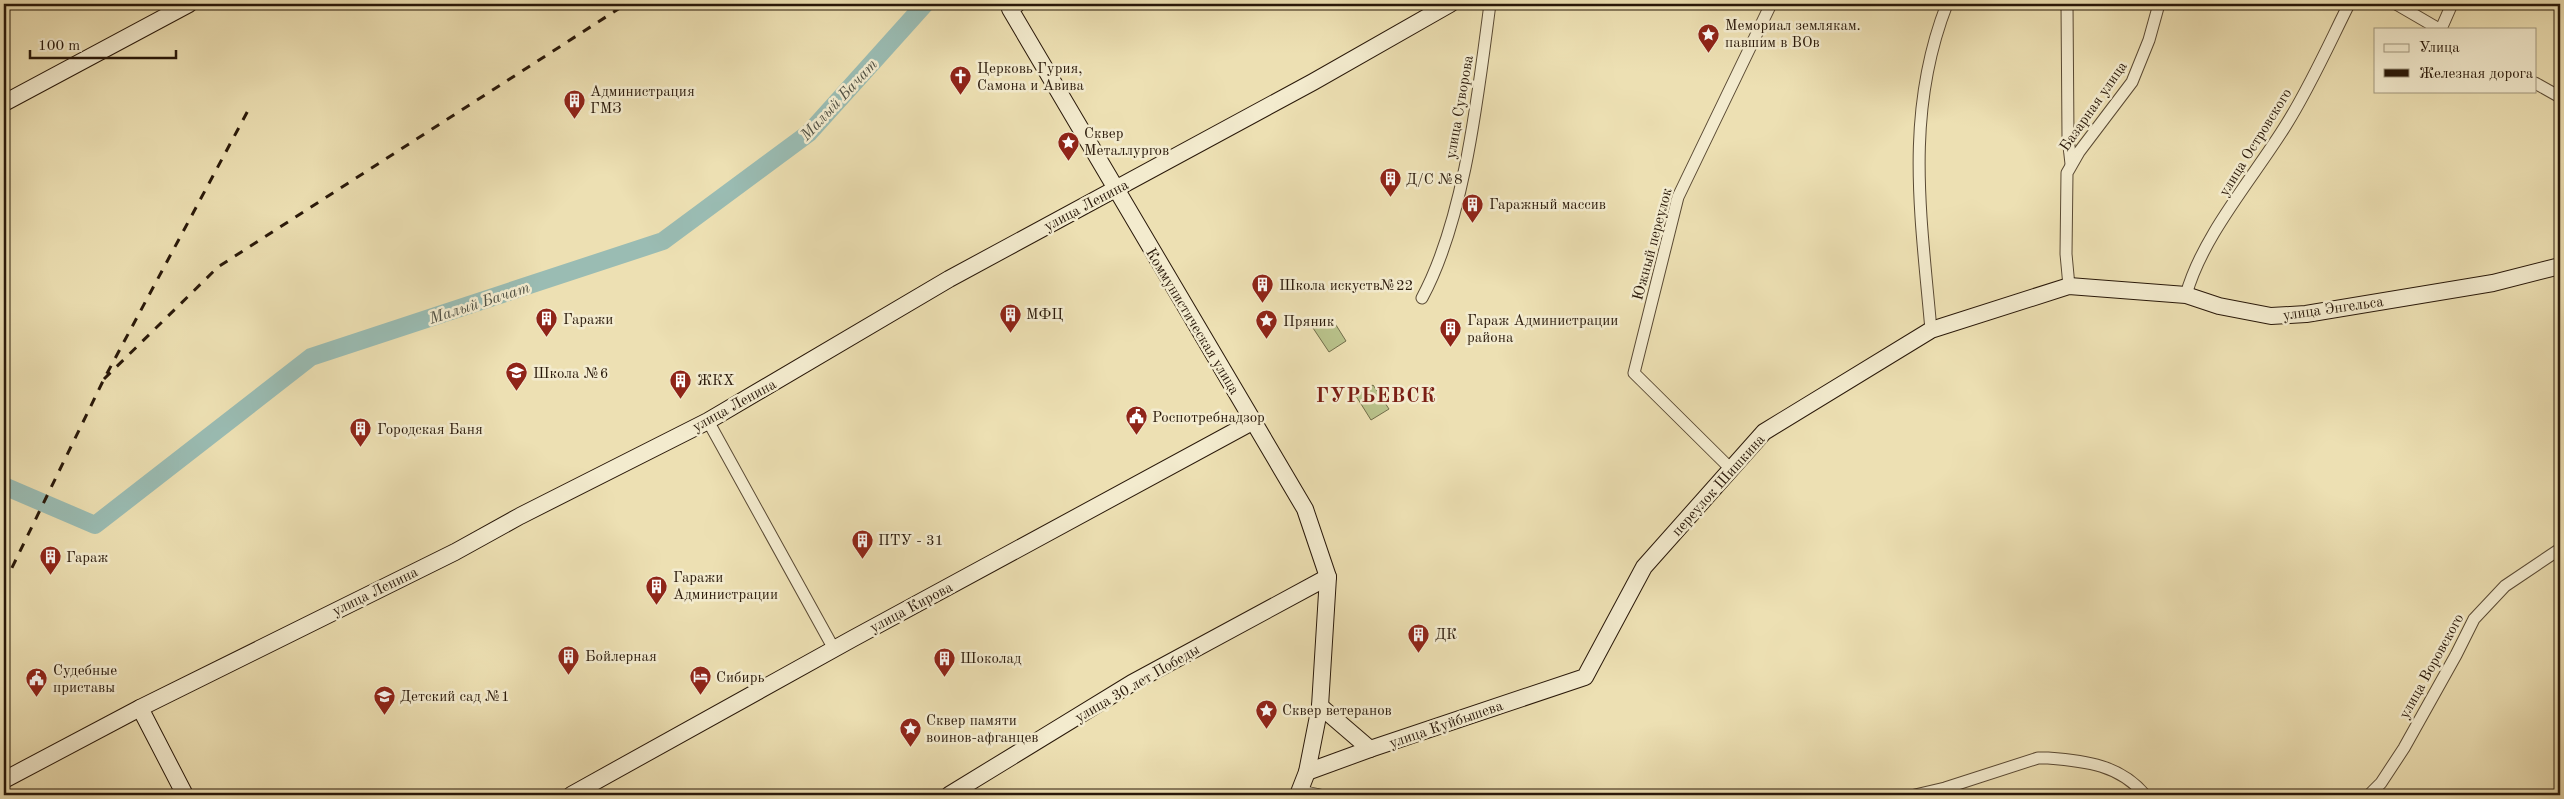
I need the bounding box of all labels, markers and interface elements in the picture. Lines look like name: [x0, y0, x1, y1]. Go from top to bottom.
place label: Мемориал землякам. павшим в ВОв: [1725, 19, 1861, 51]
place icon: Мемориал землякам. павшим в ВОв: [1697, 22, 1721, 53]
scale bar: [30, 28, 176, 60]
legend: [2374, 28, 2536, 92]
text: 100 m: [38, 39, 80, 54]
text: Улица: [2419, 41, 2460, 56]
street label: улица Суворова: [1444, 54, 1477, 160]
water label: Малый Бачат: [797, 56, 881, 145]
street label: Базарная улица: [2058, 59, 2131, 154]
place label: Церковь Гурия, Самона и Авива: [977, 62, 1085, 94]
church icon: Церковь Гурия, Самона и Авива: [949, 65, 973, 96]
text: Железная дорога: [2419, 67, 2534, 82]
place label: Администрация ГМЗ: [590, 85, 695, 117]
street label: улица Островского: [2217, 86, 2295, 199]
building icon: Администрация ГМЗ: [562, 88, 586, 119]
place label: Сквер Металлургов: [1084, 127, 1169, 159]
place icon: Сквер Металлургов: [1056, 130, 1080, 161]
building icon: Д/С №8: [1378, 167, 1402, 198]
place label: Д/С №8: [1406, 173, 1463, 188]
street label: улица Ленина: [1042, 178, 1132, 235]
street label: Южный переулок: [1631, 186, 1676, 302]
building icon: Гаражный массив: [1461, 192, 1485, 223]
place label: Гаражный массив: [1489, 198, 1606, 213]
street label: Коммунистическая улица: [1142, 246, 1242, 398]
building icon: Школа искуств№22: [1251, 273, 1275, 304]
place label: Школа искуств№22: [1279, 279, 1413, 294]
water label: Малый Бачат: [426, 280, 532, 328]
street label: улица Энгельса: [2282, 295, 2385, 324]
building icon: МФЦ: [998, 302, 1022, 333]
building icon: Гаражи: [535, 307, 559, 338]
place label: МФЦ: [1026, 308, 1063, 323]
place icon: Пряник: [1255, 309, 1279, 340]
place label: Гаражи: [563, 313, 613, 328]
place label: Гараж Администрации района: [1467, 314, 1618, 346]
place label: Пряник: [1283, 315, 1335, 330]
building icon: Гараж Администрации района: [1439, 317, 1463, 348]
school or university icon: Школа №6: [505, 361, 529, 392]
place label: Школа №6: [533, 367, 608, 382]
building icon: ЖКХ: [669, 368, 693, 399]
place label: ЖКХ: [697, 374, 734, 389]
street label: улица Ленина: [690, 377, 780, 435]
district label: ГУРЬЕВСК: [1316, 387, 1436, 407]
public building icon: Роспотребнадзор: [1124, 405, 1148, 436]
place label: Роспотребнадзор: [1152, 411, 1265, 426]
building icon: Городская Баня: [349, 417, 373, 448]
place label: Городская Баня: [377, 423, 483, 438]
street label: переулок Шишкина: [1670, 432, 1769, 540]
building icon: ПТУ - 31: [850, 528, 874, 559]
place label: ПТУ - 31: [878, 534, 943, 549]
building icon: Гараж: [38, 545, 62, 576]
place label: Гараж: [66, 551, 109, 566]
street label: улица Ленина: [331, 565, 421, 619]
place label: Гаражи Администрации: [673, 571, 778, 603]
building icon: Гаражи Администрации: [645, 574, 669, 605]
street label: улица Кирова: [868, 580, 956, 636]
street label: улица Воровского: [2397, 612, 2467, 722]
building icon: ДК: [1407, 622, 1431, 653]
place label: ДК: [1435, 628, 1457, 643]
street label: улица 30 лет Победы: [1073, 643, 1203, 726]
building icon: Бойлерная: [557, 644, 581, 675]
building icon: Шоколад: [932, 646, 956, 677]
place label: Бойлерная: [585, 650, 657, 665]
place label: Шоколад: [960, 652, 1022, 667]
place label: Судебные приставы: [53, 664, 117, 696]
hotel icon: Сибирь: [688, 665, 712, 696]
public building icon: Судебные приставы: [25, 667, 49, 698]
place label: Сибирь: [716, 671, 764, 686]
school or university icon: Детский сад №1: [372, 684, 396, 715]
place label: Детский сад №1: [400, 690, 510, 705]
place icon: Сквер ветеранов: [1254, 698, 1278, 729]
street label: улица Куйбышева: [1388, 699, 1506, 752]
place label: Сквер ветеранов: [1282, 704, 1392, 719]
place label: Сквер памяти воинов-афганцев: [926, 714, 1039, 746]
place icon: Сквер памяти воинов-афганцев: [898, 717, 922, 748]

